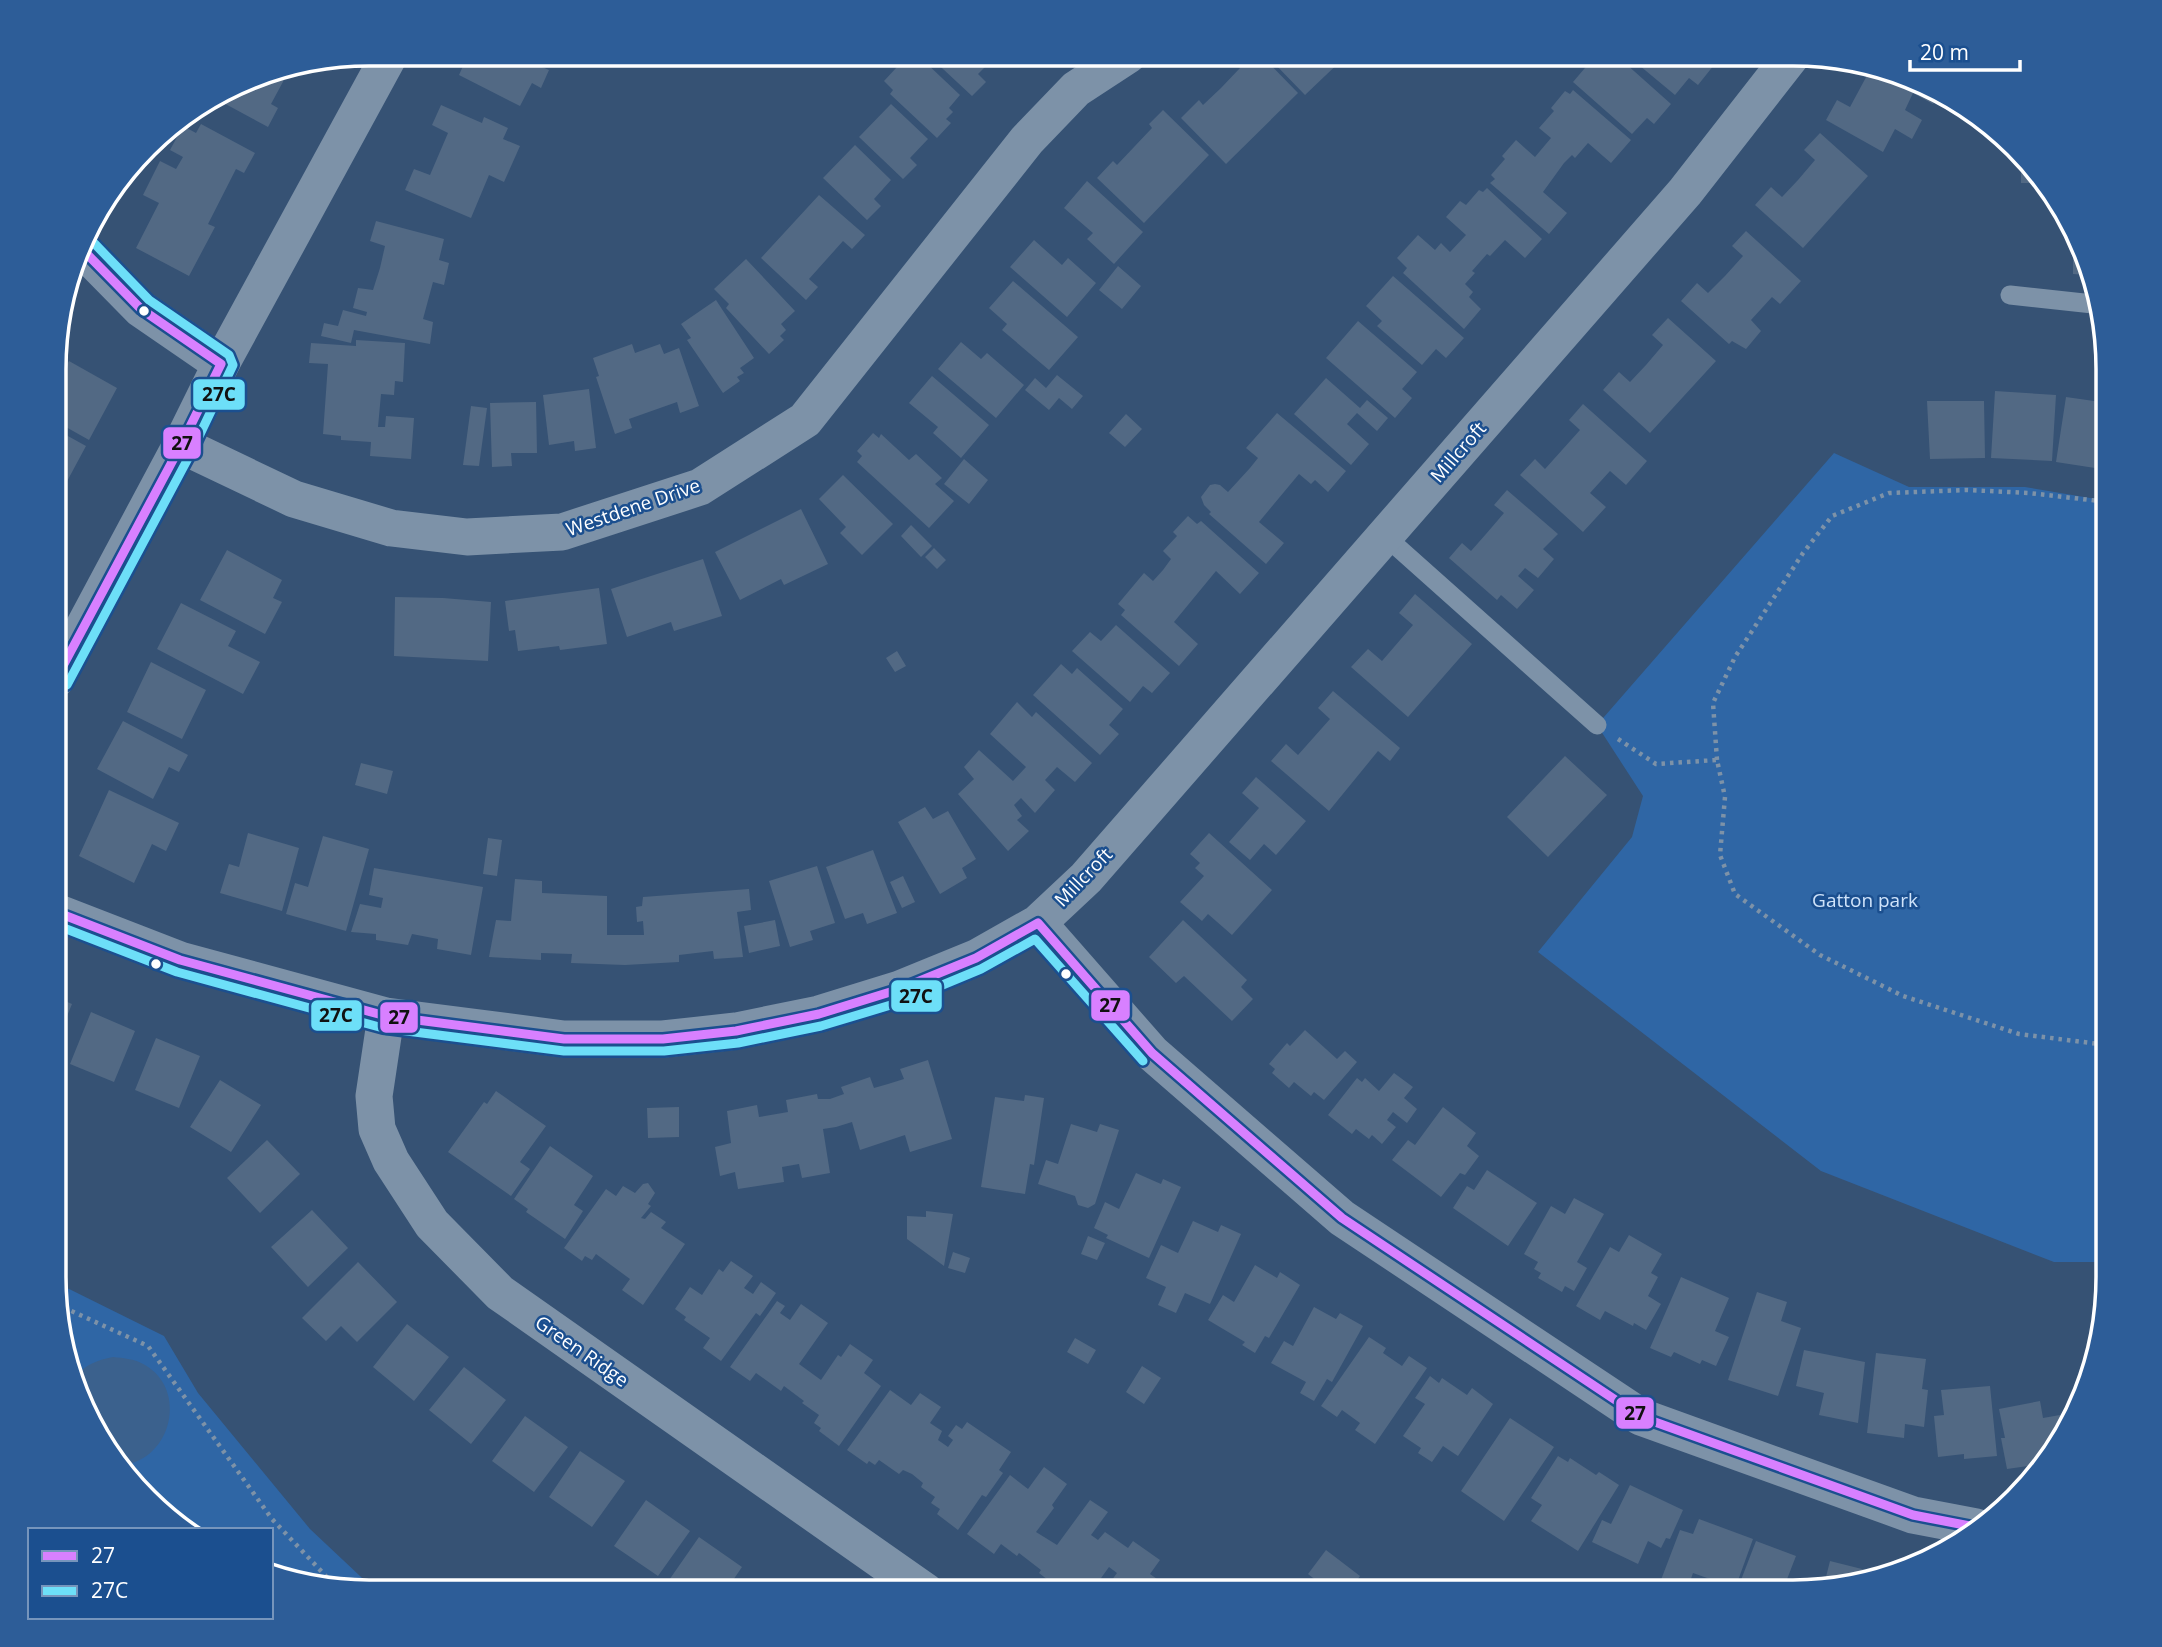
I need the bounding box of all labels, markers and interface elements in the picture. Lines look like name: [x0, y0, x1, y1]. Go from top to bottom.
scale bar: [1910, 28, 2020, 72]
text: 20 m: [1920, 38, 1969, 66]
unlabelled marker: [137, 304, 151, 318]
line badge: 27C: [192, 378, 246, 411]
text: 27C: [202, 381, 236, 407]
street label: Millcroft: [1424, 416, 1492, 488]
line badge: 27: [162, 426, 202, 460]
text: 27: [171, 430, 193, 456]
street label: Westdene Drive: [563, 472, 703, 542]
street label: Millcroft: [1048, 842, 1118, 912]
park label: Gatton park: [1812, 887, 1918, 913]
unlabelled marker: [149, 957, 163, 971]
unlabelled marker: [1059, 967, 1073, 981]
line badge: 27C: [890, 979, 943, 1013]
text: 27C: [899, 983, 933, 1009]
line badge: 27: [1090, 989, 1131, 1022]
text: 27: [1099, 992, 1121, 1018]
line badge: 27C: [310, 999, 363, 1032]
line badge: 27: [379, 1001, 419, 1034]
text: 27C: [319, 1002, 353, 1028]
text: 27: [388, 1004, 410, 1030]
street label: Green Ridge: [530, 1309, 634, 1393]
line badge: 27: [1615, 1396, 1655, 1430]
text: 27: [1624, 1400, 1646, 1426]
legend: [28, 1528, 273, 1619]
text: 27: [91, 1541, 115, 1569]
text: 27C: [91, 1576, 128, 1604]

